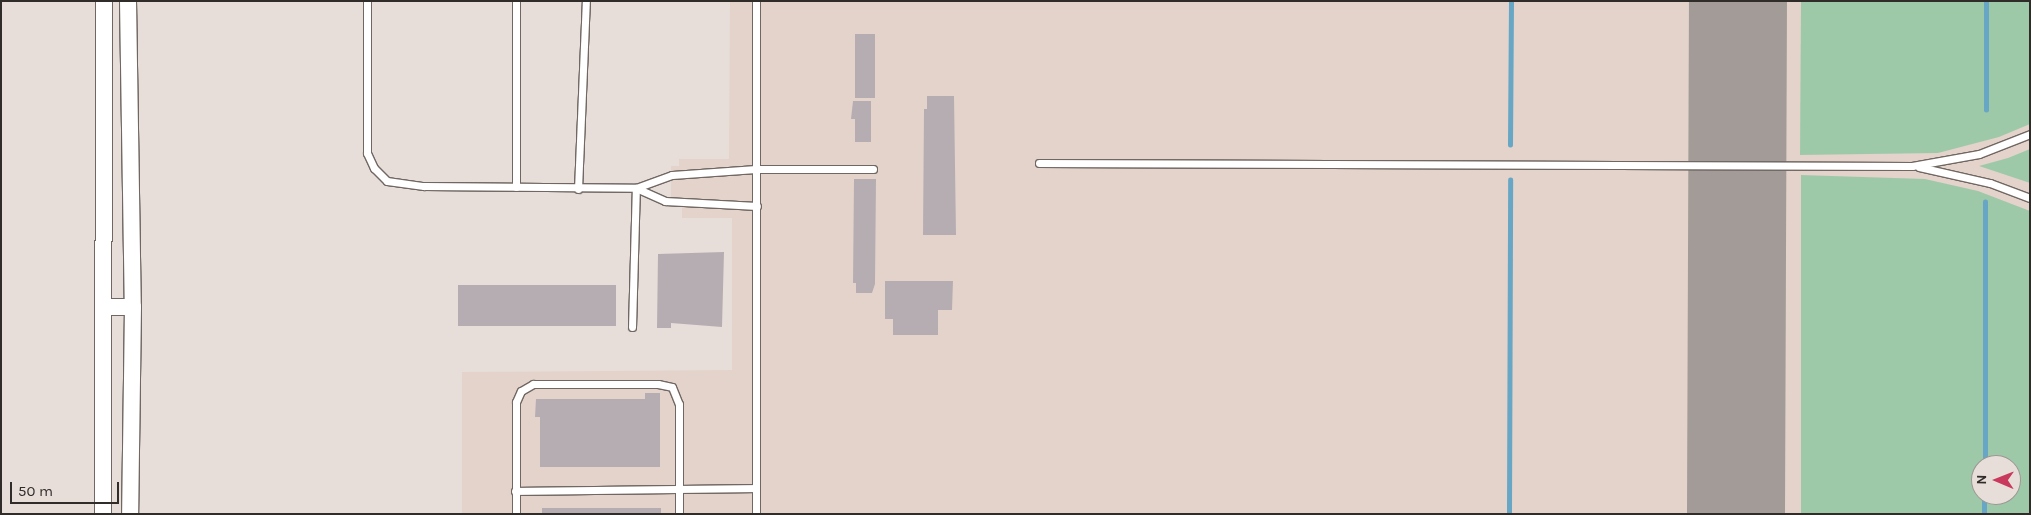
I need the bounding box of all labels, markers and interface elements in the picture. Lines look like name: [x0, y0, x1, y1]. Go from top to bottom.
north arrow: [1971, 455, 2021, 505]
scale bar: [12, 472, 121, 504]
text: N: [1973, 475, 1990, 485]
text: 50 m: [18, 482, 53, 500]

